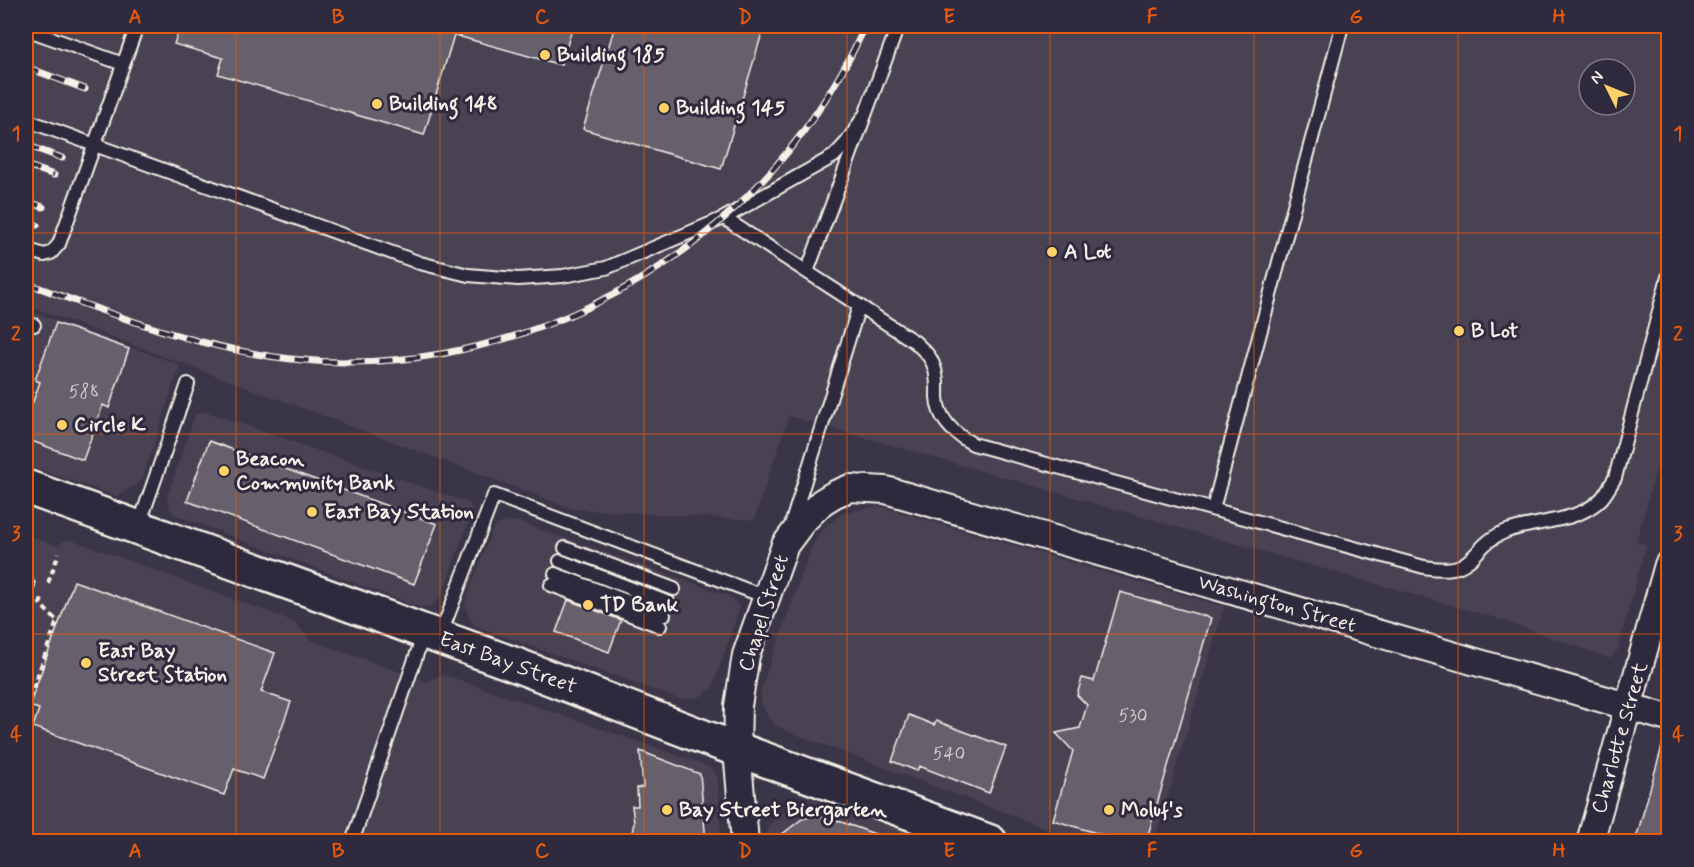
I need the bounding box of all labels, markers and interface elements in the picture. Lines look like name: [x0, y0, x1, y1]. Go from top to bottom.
text: A: [128, 4, 142, 31]
text: B: [332, 4, 345, 31]
text: C: [535, 4, 550, 31]
text: D: [738, 4, 752, 31]
text: E: [943, 4, 955, 31]
text: F: [1147, 4, 1158, 31]
text: G: [1349, 4, 1363, 31]
text: H: [1552, 4, 1566, 31]
place label: Building 185: [557, 41, 665, 71]
marker: Building 185: [538, 48, 552, 62]
north arrow: [1577, 57, 1637, 117]
text: N: [1586, 67, 1608, 89]
place label: Building 148: [389, 90, 498, 120]
place label: Building 145: [676, 94, 785, 124]
marker: Building 148: [370, 97, 384, 111]
marker: Building 145: [657, 101, 671, 115]
text: 1: [12, 121, 20, 148]
text: 1: [1674, 121, 1682, 148]
place label: A Lot: [1064, 238, 1111, 266]
marker: A Lot: [1045, 245, 1059, 259]
place label: B Lot: [1471, 317, 1518, 345]
text: 2: [11, 321, 21, 348]
text: 2: [1673, 321, 1683, 348]
marker: B Lot: [1452, 324, 1466, 338]
house number: 588: [69, 380, 99, 404]
place label: Circle K: [74, 411, 147, 439]
marker: Circle K: [55, 418, 69, 432]
place label: Beacon Community Bank: [236, 445, 396, 497]
marker: Beacon Community Bank: [217, 464, 231, 478]
place label: East Bay Station: [324, 498, 474, 526]
marker: East Bay Station: [305, 505, 319, 519]
text: 3: [11, 521, 21, 548]
text: 3: [1673, 521, 1683, 548]
street label: Chapel Street: [732, 551, 796, 675]
street label: Washington Street: [1194, 568, 1359, 642]
place label: TD Bank: [600, 591, 679, 619]
marker: TD Bank: [581, 598, 595, 612]
street label: East Bay Street: [435, 625, 581, 701]
place label: East Bay Street Station: [98, 637, 227, 689]
marker: East Bay Street Station: [79, 656, 93, 670]
street label: Charlotte Street: [1585, 658, 1655, 817]
house number: 530: [1118, 704, 1148, 728]
text: 4: [10, 722, 22, 749]
text: 4: [1672, 722, 1684, 749]
house number: 540: [933, 742, 965, 766]
place label: Bay Street Biergarten: [679, 796, 887, 826]
place label: Moluf's: [1121, 796, 1183, 824]
marker: Bay Street Biergarten: [660, 803, 674, 817]
marker: Moluf's: [1102, 803, 1116, 817]
text: A: [128, 838, 142, 865]
text: B: [332, 838, 345, 865]
text: C: [535, 838, 550, 865]
text: D: [738, 838, 752, 865]
text: E: [943, 838, 955, 865]
text: F: [1147, 838, 1158, 865]
text: G: [1349, 838, 1363, 865]
text: H: [1552, 838, 1566, 865]

